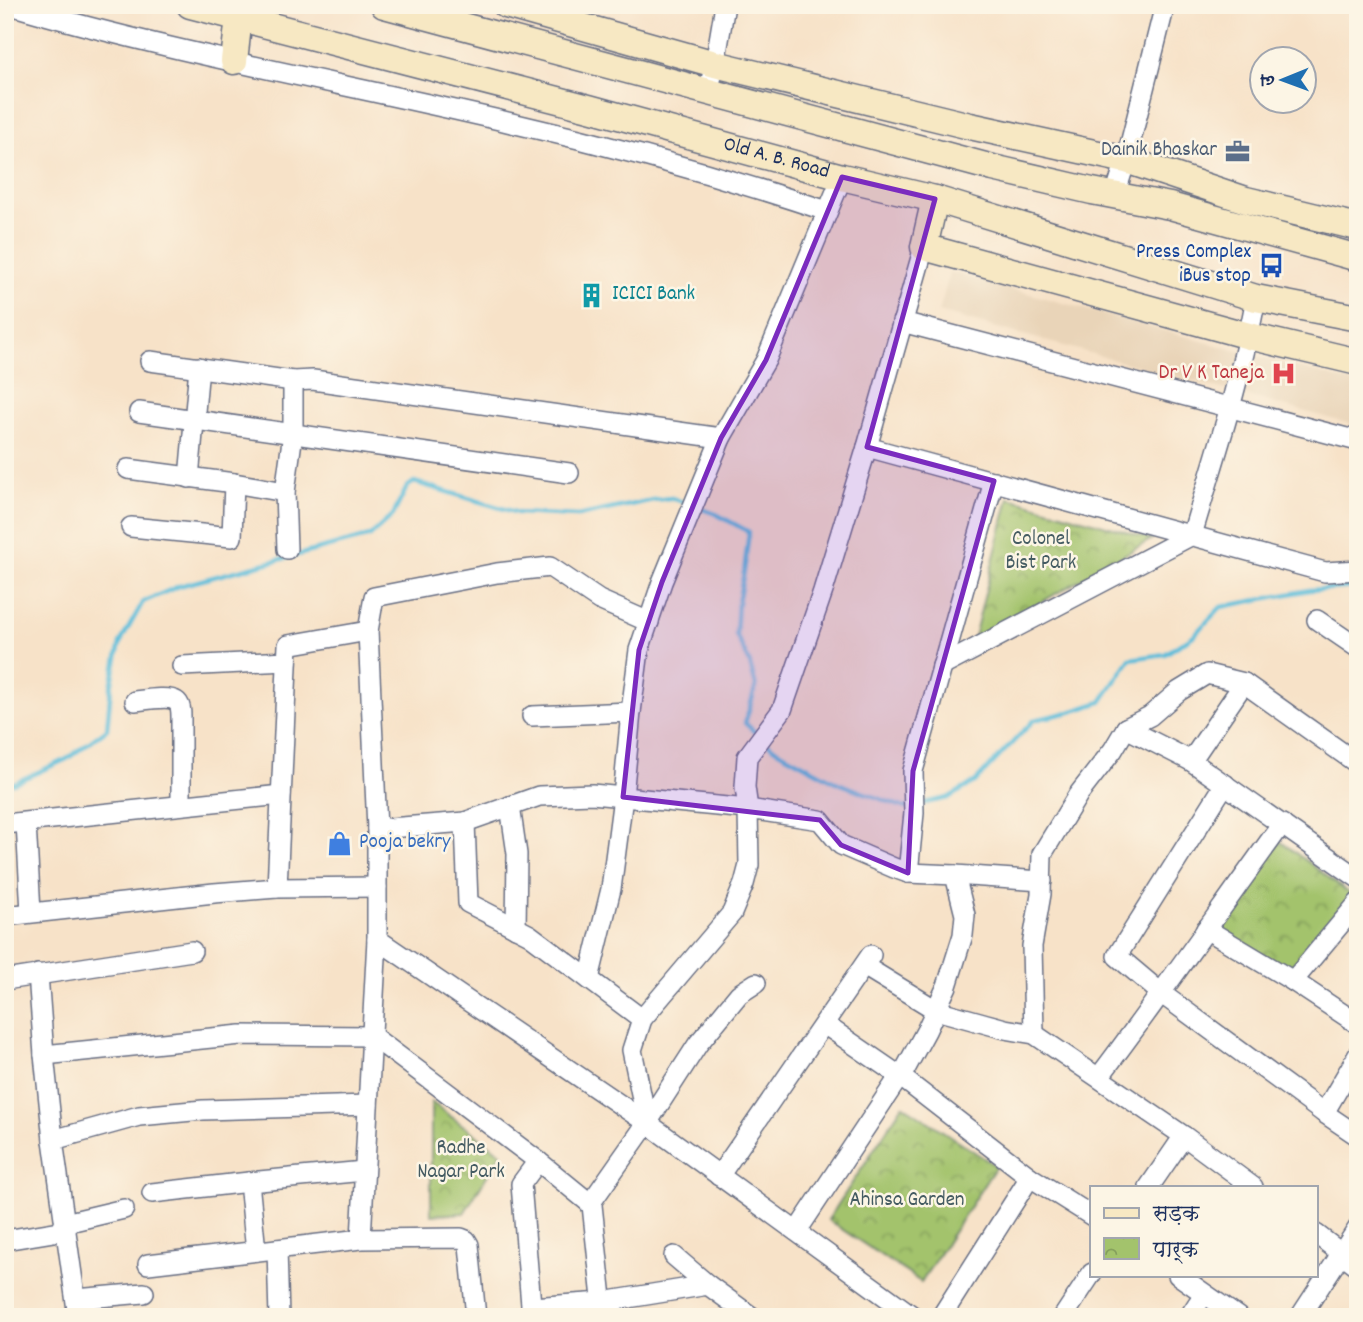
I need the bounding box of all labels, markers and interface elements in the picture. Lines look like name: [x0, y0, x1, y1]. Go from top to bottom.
north arrow: [1248, 46, 1318, 116]
text: उ: [1256, 73, 1283, 87]
street label: Old A. B. Road: [720, 130, 833, 188]
place label: Dainik Bhaskar: [1101, 136, 1217, 166]
office icon: Dainik Bhaskar: [1223, 137, 1251, 165]
place label: Press Complex iBus stop: [1136, 238, 1251, 292]
bus stop icon: Press Complex iBus stop: [1257, 251, 1285, 279]
place label: ICICI Bank: [612, 280, 695, 310]
building icon: ICICI Bank: [578, 281, 606, 309]
place label: Dr V K Taneja: [1159, 359, 1265, 389]
hospital icon: Dr V K Taneja: [1270, 360, 1298, 388]
park label: Colonel Bist Park: [1006, 525, 1076, 579]
place label: Pooja bekry: [359, 828, 451, 858]
shop icon: Pooja bekry: [325, 829, 353, 857]
park label: Radhe Nagar Park: [417, 1134, 505, 1188]
park label: Ahinsa Garden: [849, 1186, 965, 1216]
legend: [1090, 1186, 1318, 1276]
text: सड़क: [1152, 1201, 1200, 1231]
text: पार्क: [1152, 1237, 1199, 1267]

